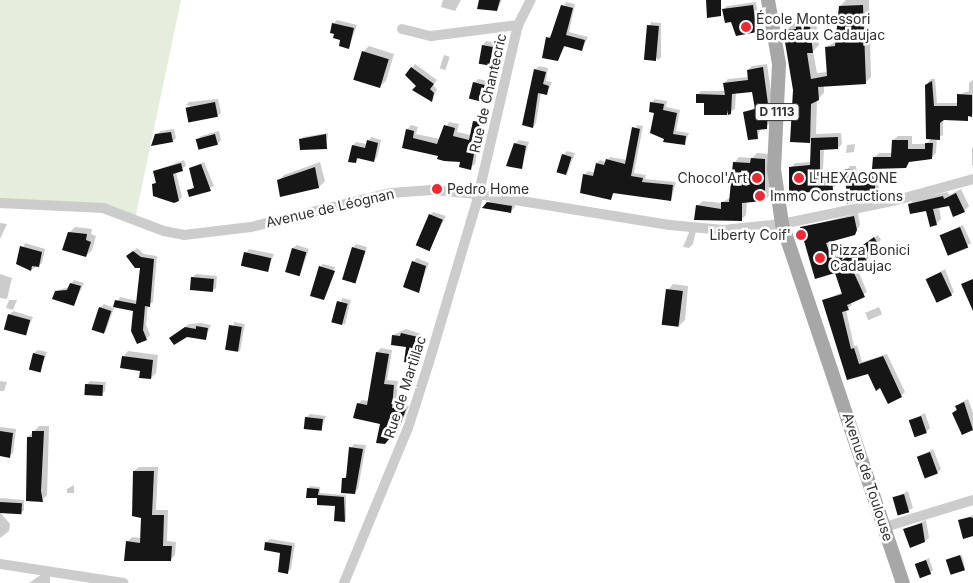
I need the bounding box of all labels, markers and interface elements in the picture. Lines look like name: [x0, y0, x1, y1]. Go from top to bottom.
place label: École Montessori Bordeaux Cadaujac: [756, 11, 885, 44]
marker: École Montessori Bordeaux Cadaujac: [740, 21, 752, 33]
street label: Rue de Chantecric: [466, 32, 510, 154]
road number: D 1113: [754, 102, 800, 121]
place label: Chocol'Art: [677, 170, 747, 186]
place label: L'HEXAGONE: [809, 170, 898, 186]
marker: Chocol'Art: [751, 172, 763, 184]
marker: L'HEXAGONE: [793, 172, 805, 184]
place label: Pedro Home: [447, 181, 529, 197]
marker: Pedro Home: [431, 183, 443, 195]
street label: Avenue de Léognan: [264, 185, 396, 231]
place label: Immo Constructions: [770, 188, 903, 204]
marker: Immo Constructions: [754, 190, 766, 202]
place label: Liberty Coif': [709, 227, 791, 243]
marker: Liberty Coif': [795, 229, 807, 241]
place label: Pizza Bonici Cadaujac: [830, 242, 910, 274]
marker: Pizza Bonici Cadaujac: [814, 252, 826, 264]
street label: Rue de Martillac: [381, 334, 429, 440]
street label: Avenue de Toulouse: [839, 411, 897, 543]

